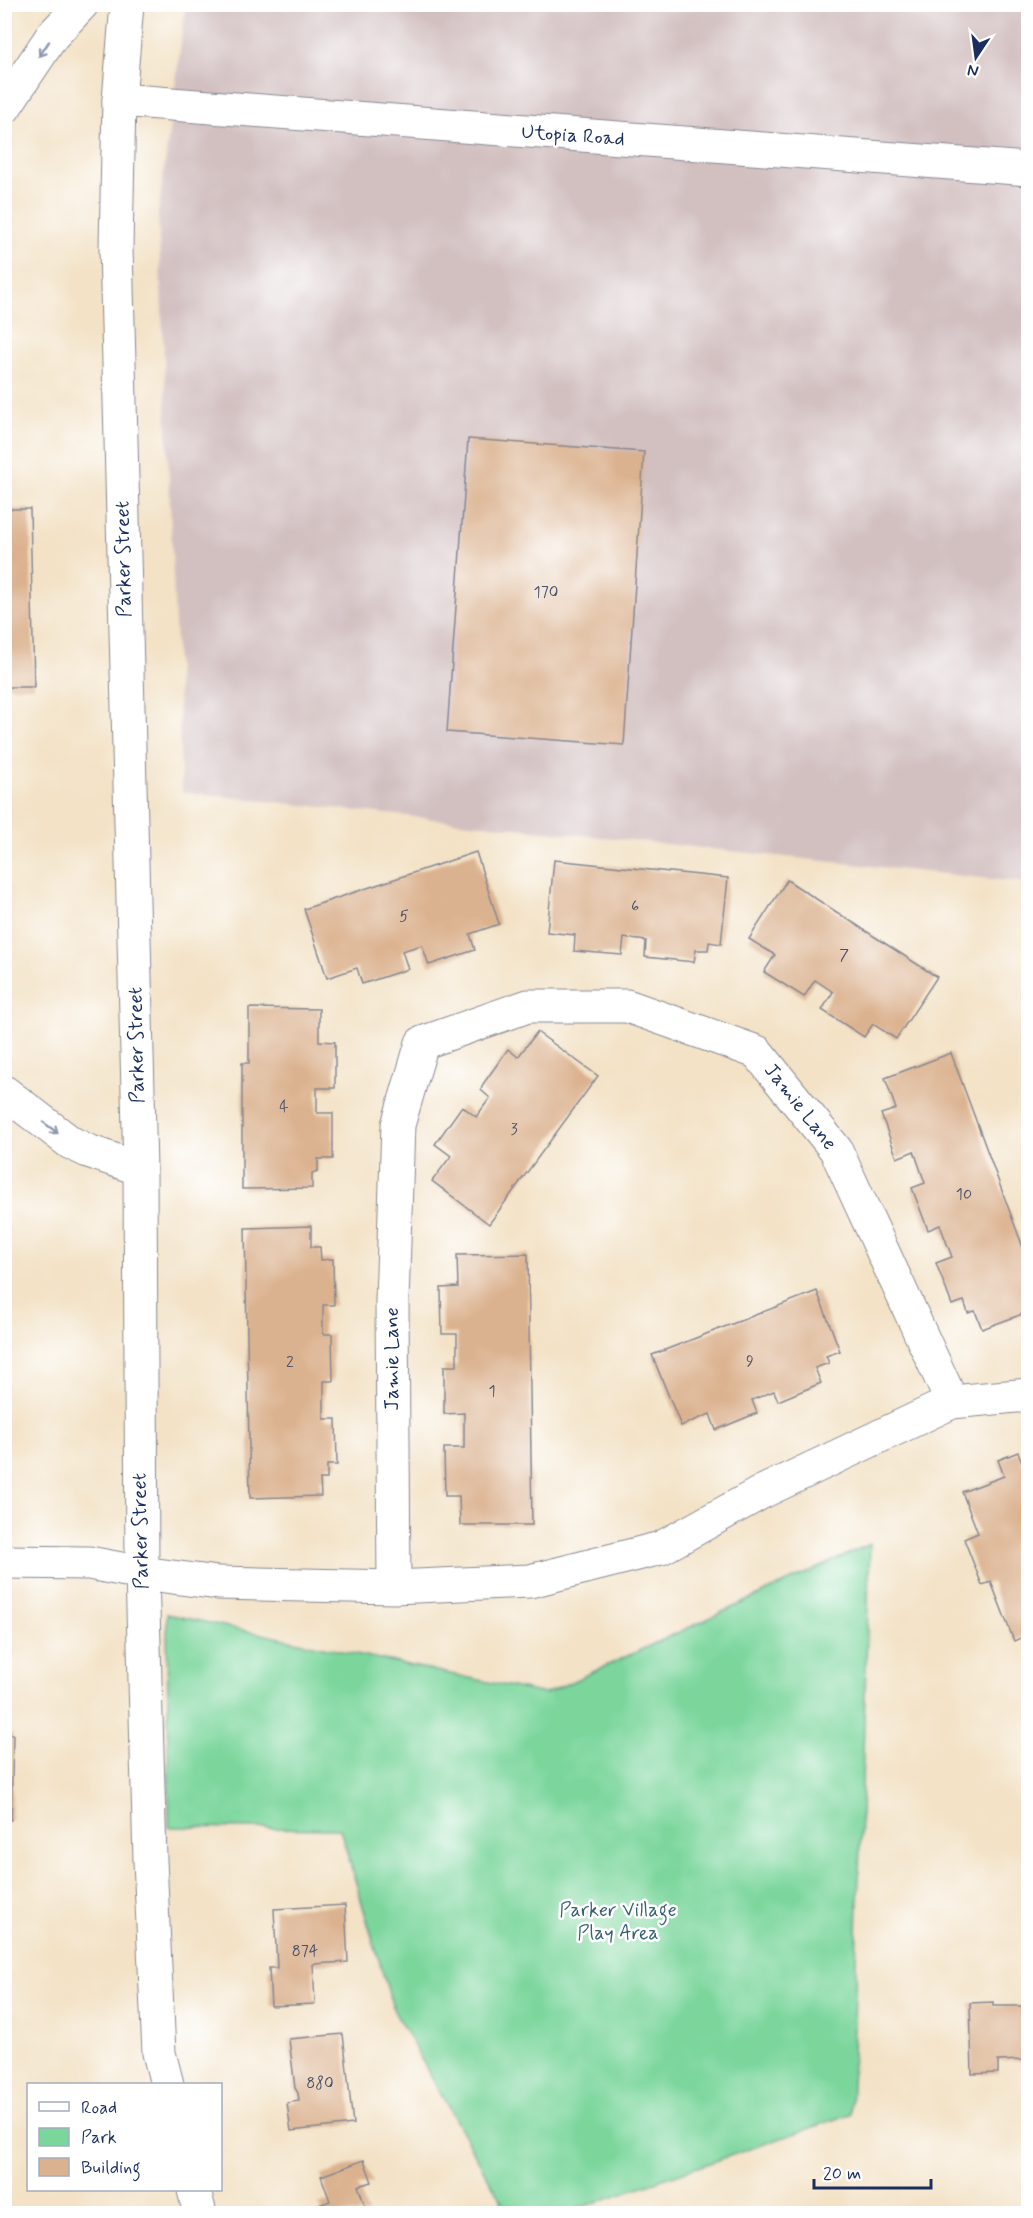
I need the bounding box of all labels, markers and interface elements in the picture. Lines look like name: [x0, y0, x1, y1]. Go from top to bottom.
north arrow: [946, 27, 1006, 87]
one-way arrow: [38, 40, 50, 56]
text: N: [965, 59, 981, 82]
street label: Utopia Road: [520, 119, 626, 153]
street label: Parker Street: [109, 501, 139, 617]
house number: 170: [534, 582, 558, 603]
house number: 6: [631, 896, 639, 917]
house number: 5: [399, 906, 409, 927]
house number: 7: [839, 945, 849, 966]
street label: Parker Street: [122, 987, 152, 1103]
street label: Jamie Lane: [758, 1058, 842, 1156]
house number: 4: [279, 1096, 289, 1117]
house number: 3: [510, 1119, 518, 1140]
one-way arrow: [43, 1121, 59, 1134]
house number: 10: [956, 1184, 972, 1205]
street label: Jamie Lane: [379, 1307, 406, 1411]
house number: 9: [746, 1351, 754, 1372]
house number: 2: [286, 1352, 294, 1373]
house number: 1: [488, 1381, 496, 1402]
street label: Parker Street: [126, 1473, 156, 1589]
park label: Parker Village Play Area: [559, 1897, 677, 1947]
house number: 874: [292, 1941, 318, 1962]
house number: 880: [306, 2073, 334, 2094]
legend: [27, 2083, 222, 2191]
text: Road: [81, 2096, 117, 2120]
text: Park: [81, 2126, 117, 2150]
scale bar: [814, 2152, 931, 2190]
text: Building: [81, 2156, 141, 2182]
text: 20 m: [823, 2162, 861, 2186]

